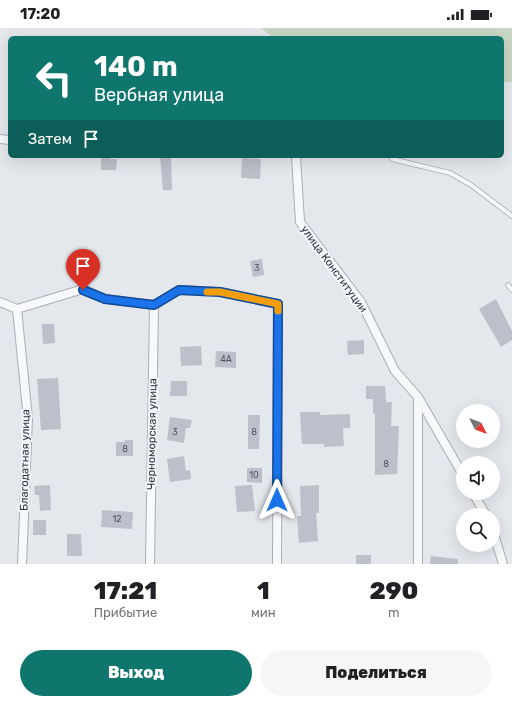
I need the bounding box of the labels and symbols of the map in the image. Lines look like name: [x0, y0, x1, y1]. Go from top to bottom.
street label: улица Конституции: [298, 223, 370, 315]
pin: [66, 249, 100, 290]
house number: 3: [254, 263, 260, 273]
house number: 4А: [220, 354, 232, 364]
street label: Черноморская улица: [145, 378, 159, 490]
north arrow: [456, 404, 500, 448]
street label: Благодатная улица: [18, 409, 32, 511]
house number: 3: [172, 427, 178, 437]
house number: 8: [251, 427, 257, 437]
house number: 8: [122, 444, 128, 454]
house number: 8: [383, 459, 389, 469]
house number: 10: [249, 470, 259, 480]
position arrow: [256, 479, 298, 521]
house number: 12: [112, 514, 122, 524]

